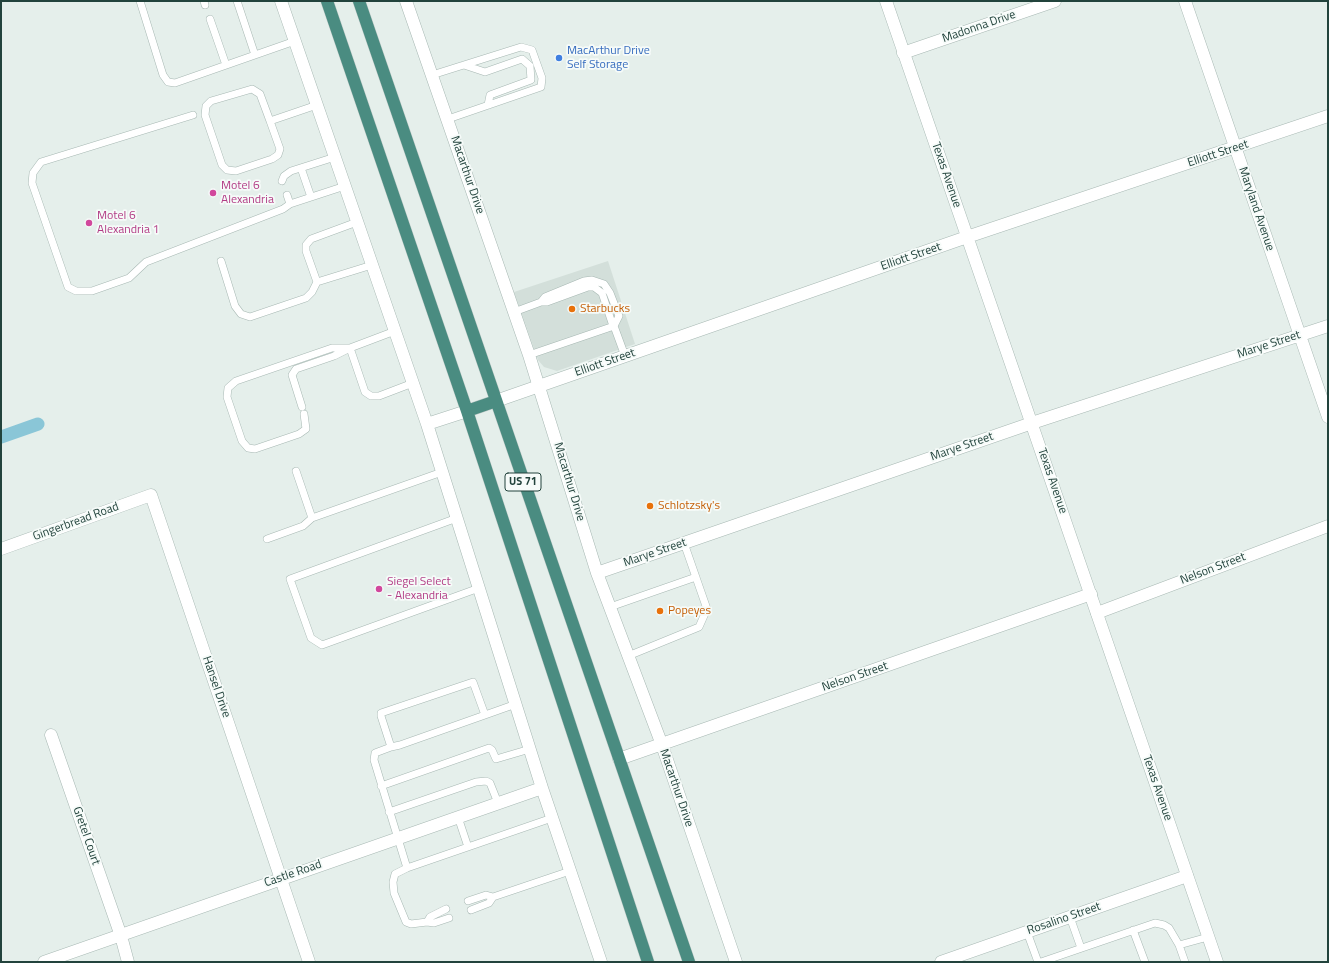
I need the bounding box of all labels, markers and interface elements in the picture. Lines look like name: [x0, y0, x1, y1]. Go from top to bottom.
street label: Madonna Drive: [940, 8, 1018, 46]
place label: MacArthur Drive Self Storage: [567, 44, 650, 72]
marker: MacArthur Drive Self Storage: [554, 53, 564, 63]
street label: Macarthur Drive: [447, 134, 487, 216]
street label: Elliott Street: [1186, 137, 1250, 171]
street label: Texas Avenue: [928, 140, 964, 210]
street label: Maryland Avenue: [1235, 165, 1277, 253]
place label: Motel 6 Alexandria: [221, 179, 274, 207]
marker: Motel 6 Alexandria: [208, 188, 218, 198]
place label: Motel 6 Alexandria 1: [97, 209, 159, 237]
marker: Motel 6 Alexandria 1: [84, 218, 94, 228]
street label: Elliott Street: [879, 240, 943, 274]
place label: Starbucks: [580, 302, 630, 316]
marker: Starbucks: [567, 304, 577, 314]
street label: Marye Street: [1236, 328, 1302, 362]
street label: Elliott Street: [573, 346, 637, 380]
street label: Marye Street: [929, 430, 995, 464]
street label: Macarthur Drive: [550, 441, 588, 523]
street label: Texas Avenue: [1034, 446, 1070, 516]
road number: US 71: [505, 473, 541, 491]
place label: Schlotzsky's: [658, 499, 720, 513]
street label: Gingerbread Road: [31, 500, 121, 544]
marker: Schlotzsky's: [645, 501, 655, 511]
street label: Marye Street: [622, 536, 688, 570]
street label: Nelson Street: [1178, 550, 1248, 588]
place label: Siegel Select - Alexandria: [387, 575, 451, 603]
marker: Siegel Select - Alexandria: [374, 584, 384, 594]
place label: Popeyes: [668, 604, 711, 618]
marker: Popeyes: [655, 606, 665, 616]
street label: Hansel Drive: [199, 654, 233, 720]
street label: Nelson Street: [820, 659, 890, 695]
street label: Macarthur Drive: [656, 747, 696, 829]
street label: Texas Avenue: [1139, 753, 1175, 823]
street label: Gretel Court: [69, 805, 103, 867]
street label: Castle Road: [262, 857, 324, 891]
street label: Rosalino Street: [1025, 900, 1103, 938]

